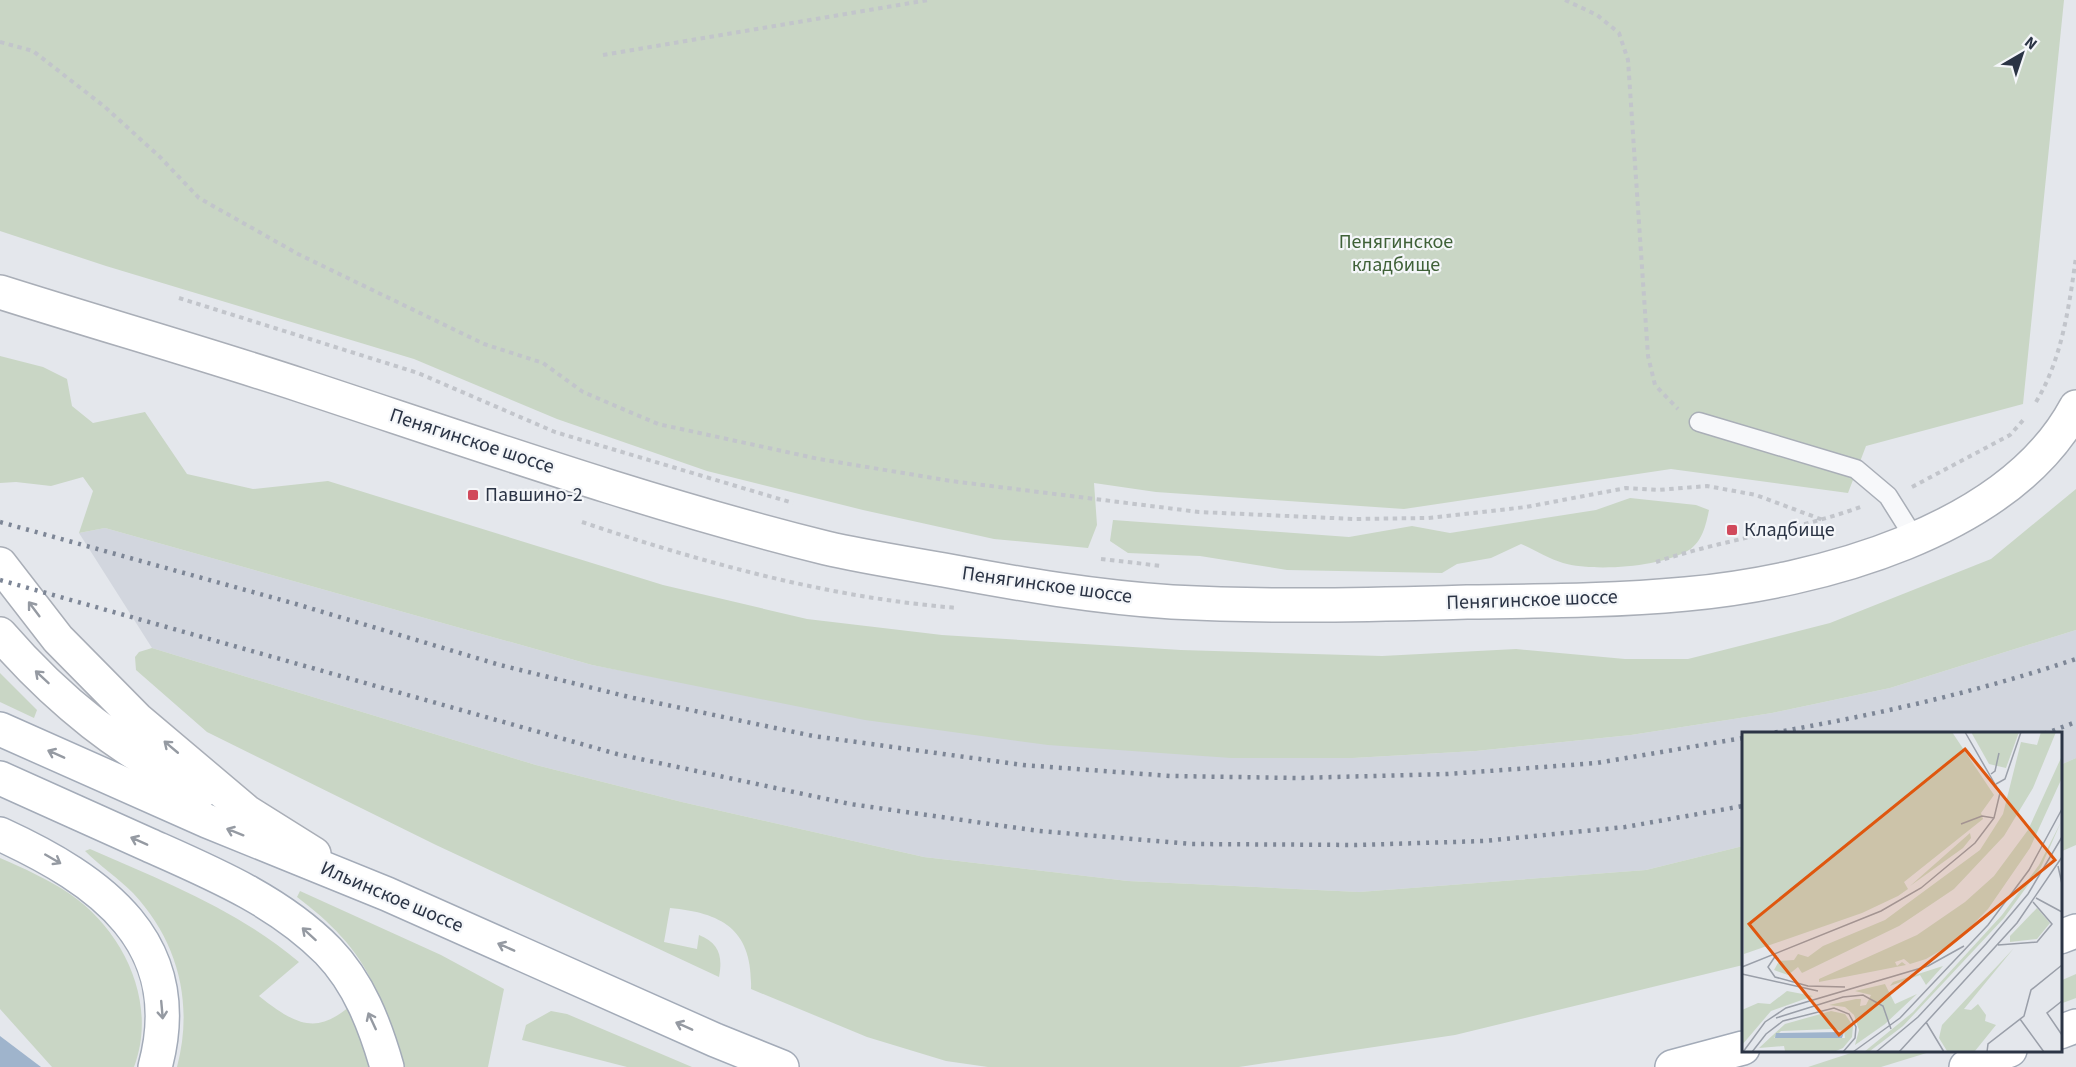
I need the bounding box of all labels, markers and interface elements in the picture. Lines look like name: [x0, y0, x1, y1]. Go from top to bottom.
north arrow: [1992, 24, 2052, 84]
text: N: [2020, 31, 2042, 55]
park label: Пенягинское кладбище: [1339, 228, 1453, 279]
street label: Пенягинское шоссе: [386, 401, 558, 481]
place label: Павшино-2: [485, 481, 583, 509]
marker: Павшино-2: [466, 488, 480, 502]
place label: Кладбище: [1744, 516, 1835, 544]
marker: Кладбище: [1725, 523, 1739, 537]
street label: Пенягинское шоссе: [960, 559, 1134, 611]
street label: Пенягинское шоссе: [1446, 583, 1618, 617]
one-way arrow: [27, 601, 40, 617]
one-way arrow: [34, 670, 49, 684]
inset map: [1742, 732, 2061, 1052]
one-way arrow: [164, 740, 179, 754]
one-way arrow: [48, 748, 66, 760]
one-way arrow: [226, 826, 245, 837]
one-way arrow: [131, 834, 149, 846]
one-way arrow: [44, 854, 61, 866]
street label: Ильинское шоссе: [316, 854, 468, 940]
one-way arrow: [302, 927, 317, 941]
one-way arrow: [498, 941, 516, 952]
one-way arrow: [157, 999, 168, 1019]
one-way arrow: [365, 1012, 377, 1030]
one-way arrow: [676, 1020, 694, 1032]

